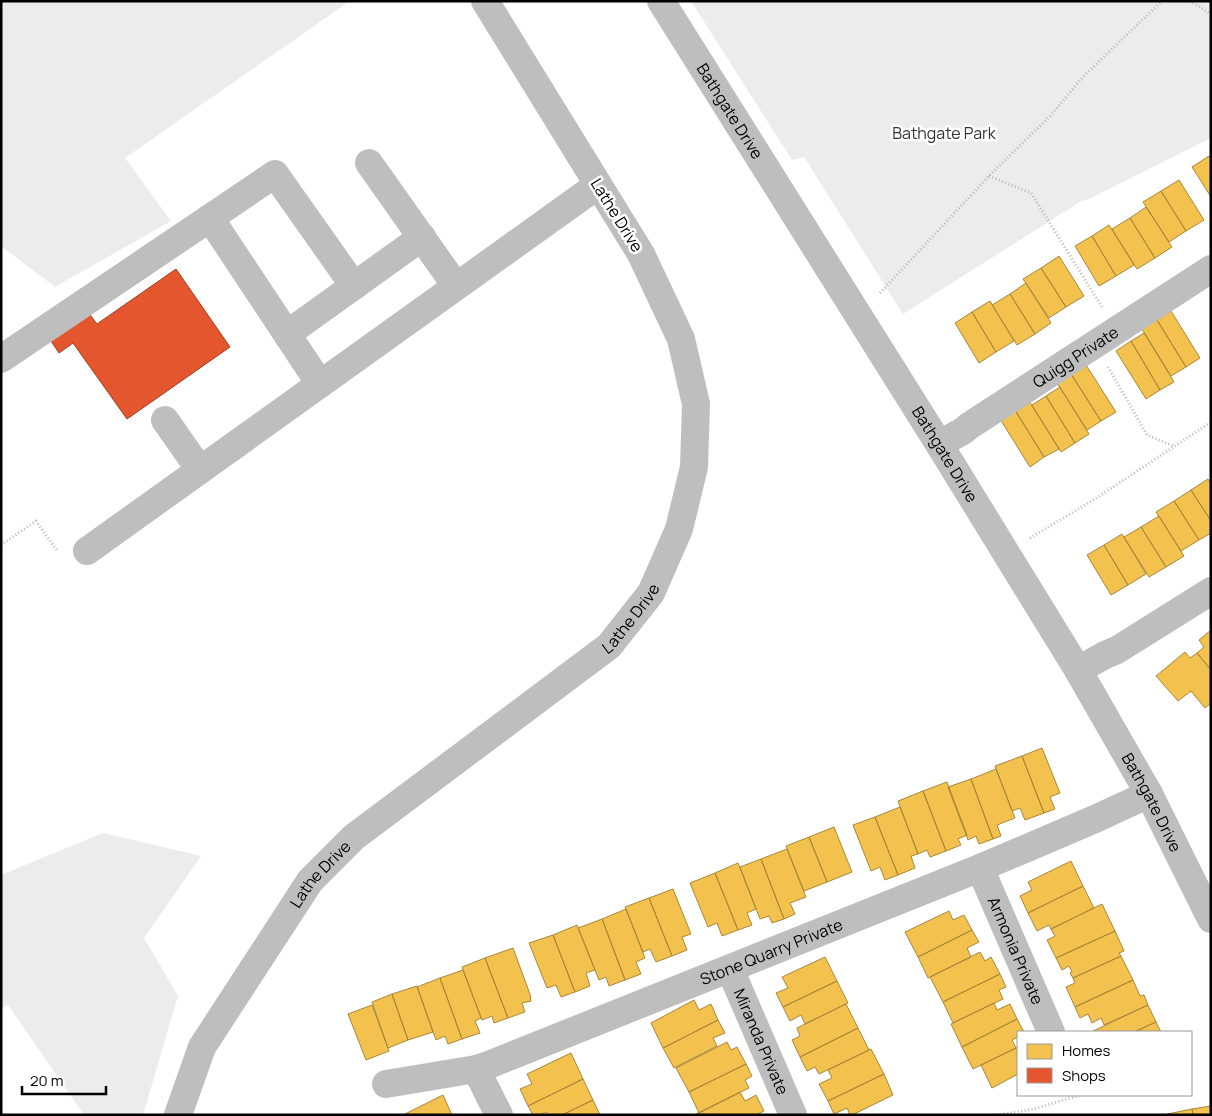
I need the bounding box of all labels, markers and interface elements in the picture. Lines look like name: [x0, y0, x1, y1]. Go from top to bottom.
street label: Bathgate Drive: [692, 59, 768, 163]
park label: Bathgate Park: [892, 122, 997, 144]
street label: Lathe Drive: [586, 174, 648, 256]
street label: Quigg Private: [1028, 321, 1123, 393]
street label: Bathgate Drive: [907, 402, 983, 506]
street label: Lathe Drive: [597, 580, 665, 659]
street label: Bathgate Drive: [1117, 749, 1187, 856]
street label: Lathe Drive: [285, 835, 356, 912]
street label: Armonia Private: [983, 893, 1049, 1008]
street label: Stone Quarry Private: [697, 913, 846, 990]
street label: Miranda Private: [729, 985, 794, 1098]
legend: [1017, 1031, 1192, 1096]
text: Homes: [1062, 1040, 1111, 1061]
scale bar: [22, 1064, 106, 1096]
text: Shops: [1062, 1065, 1106, 1086]
text: 20 m: [30, 1070, 63, 1091]

